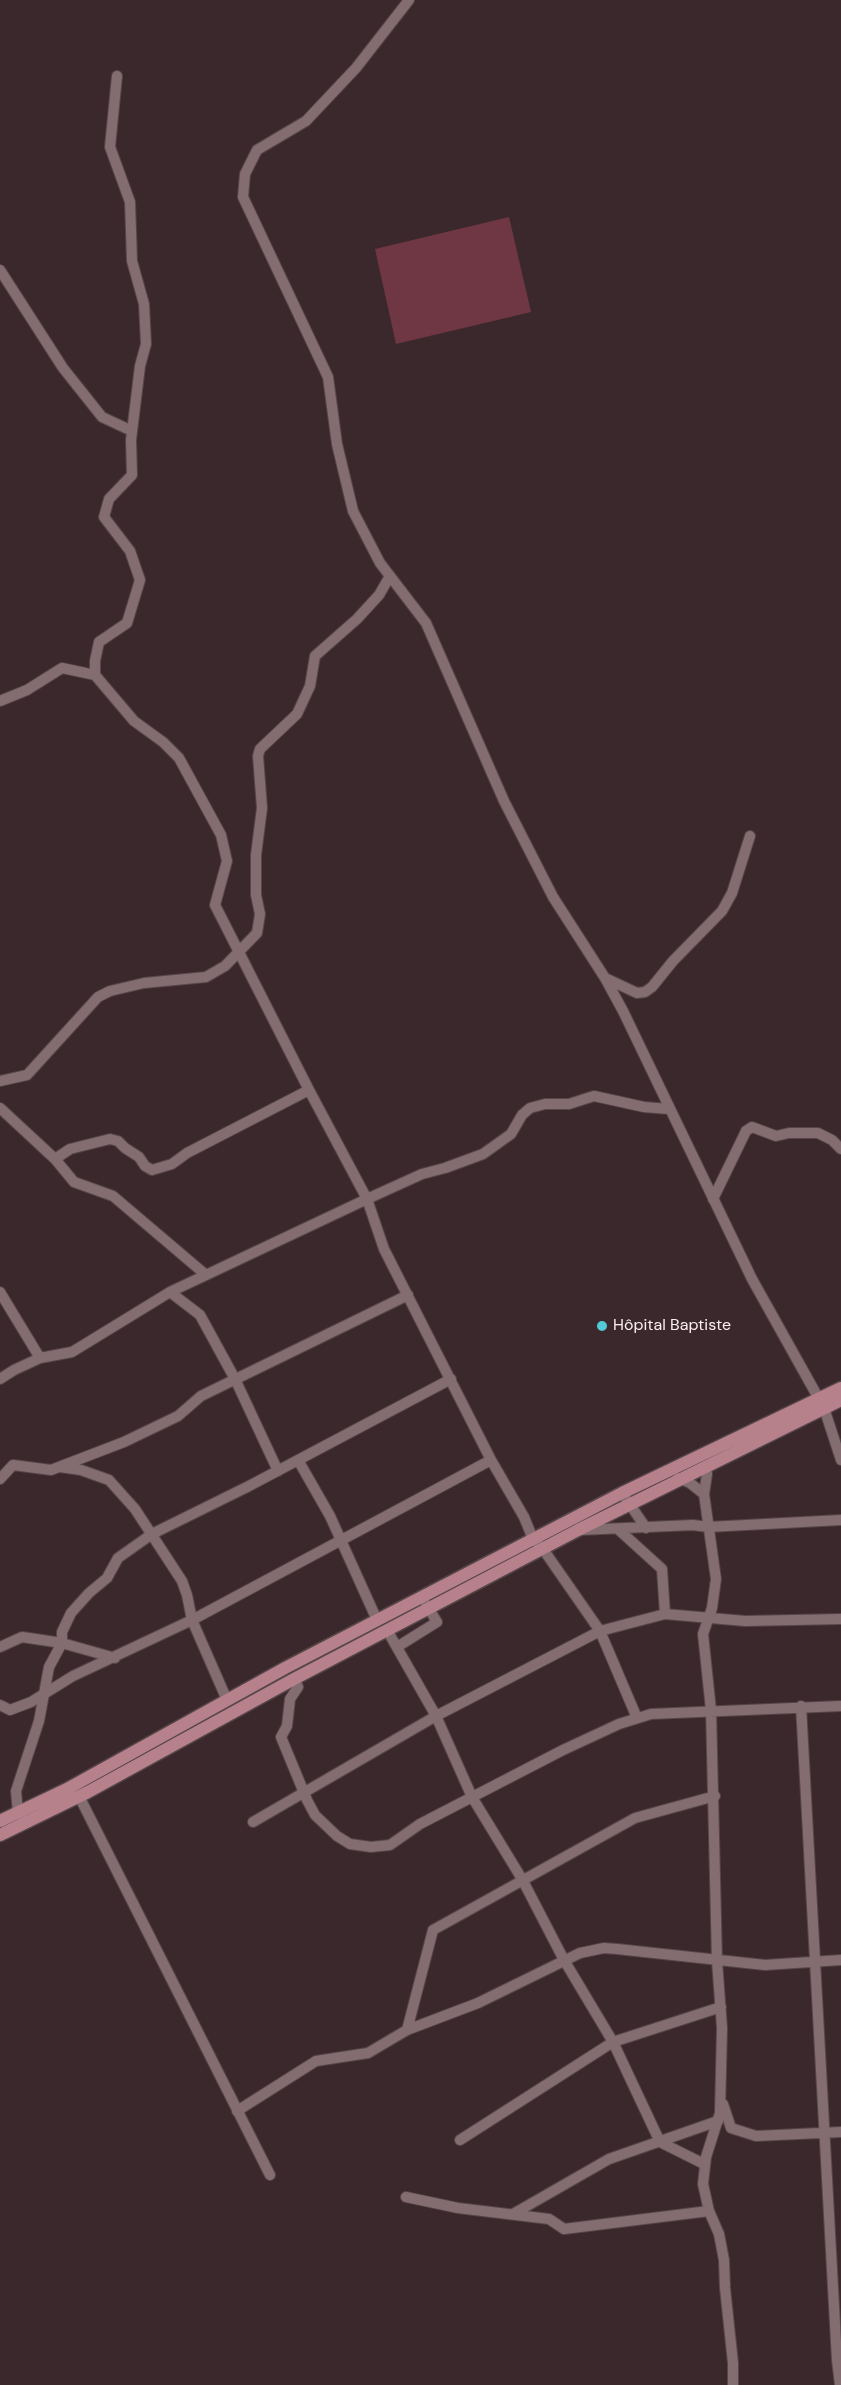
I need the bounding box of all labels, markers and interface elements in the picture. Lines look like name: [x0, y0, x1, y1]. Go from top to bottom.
place label: Hôpital Baptiste: [613, 1316, 731, 1336]
marker: Hôpital Baptiste: [595, 1319, 609, 1333]

